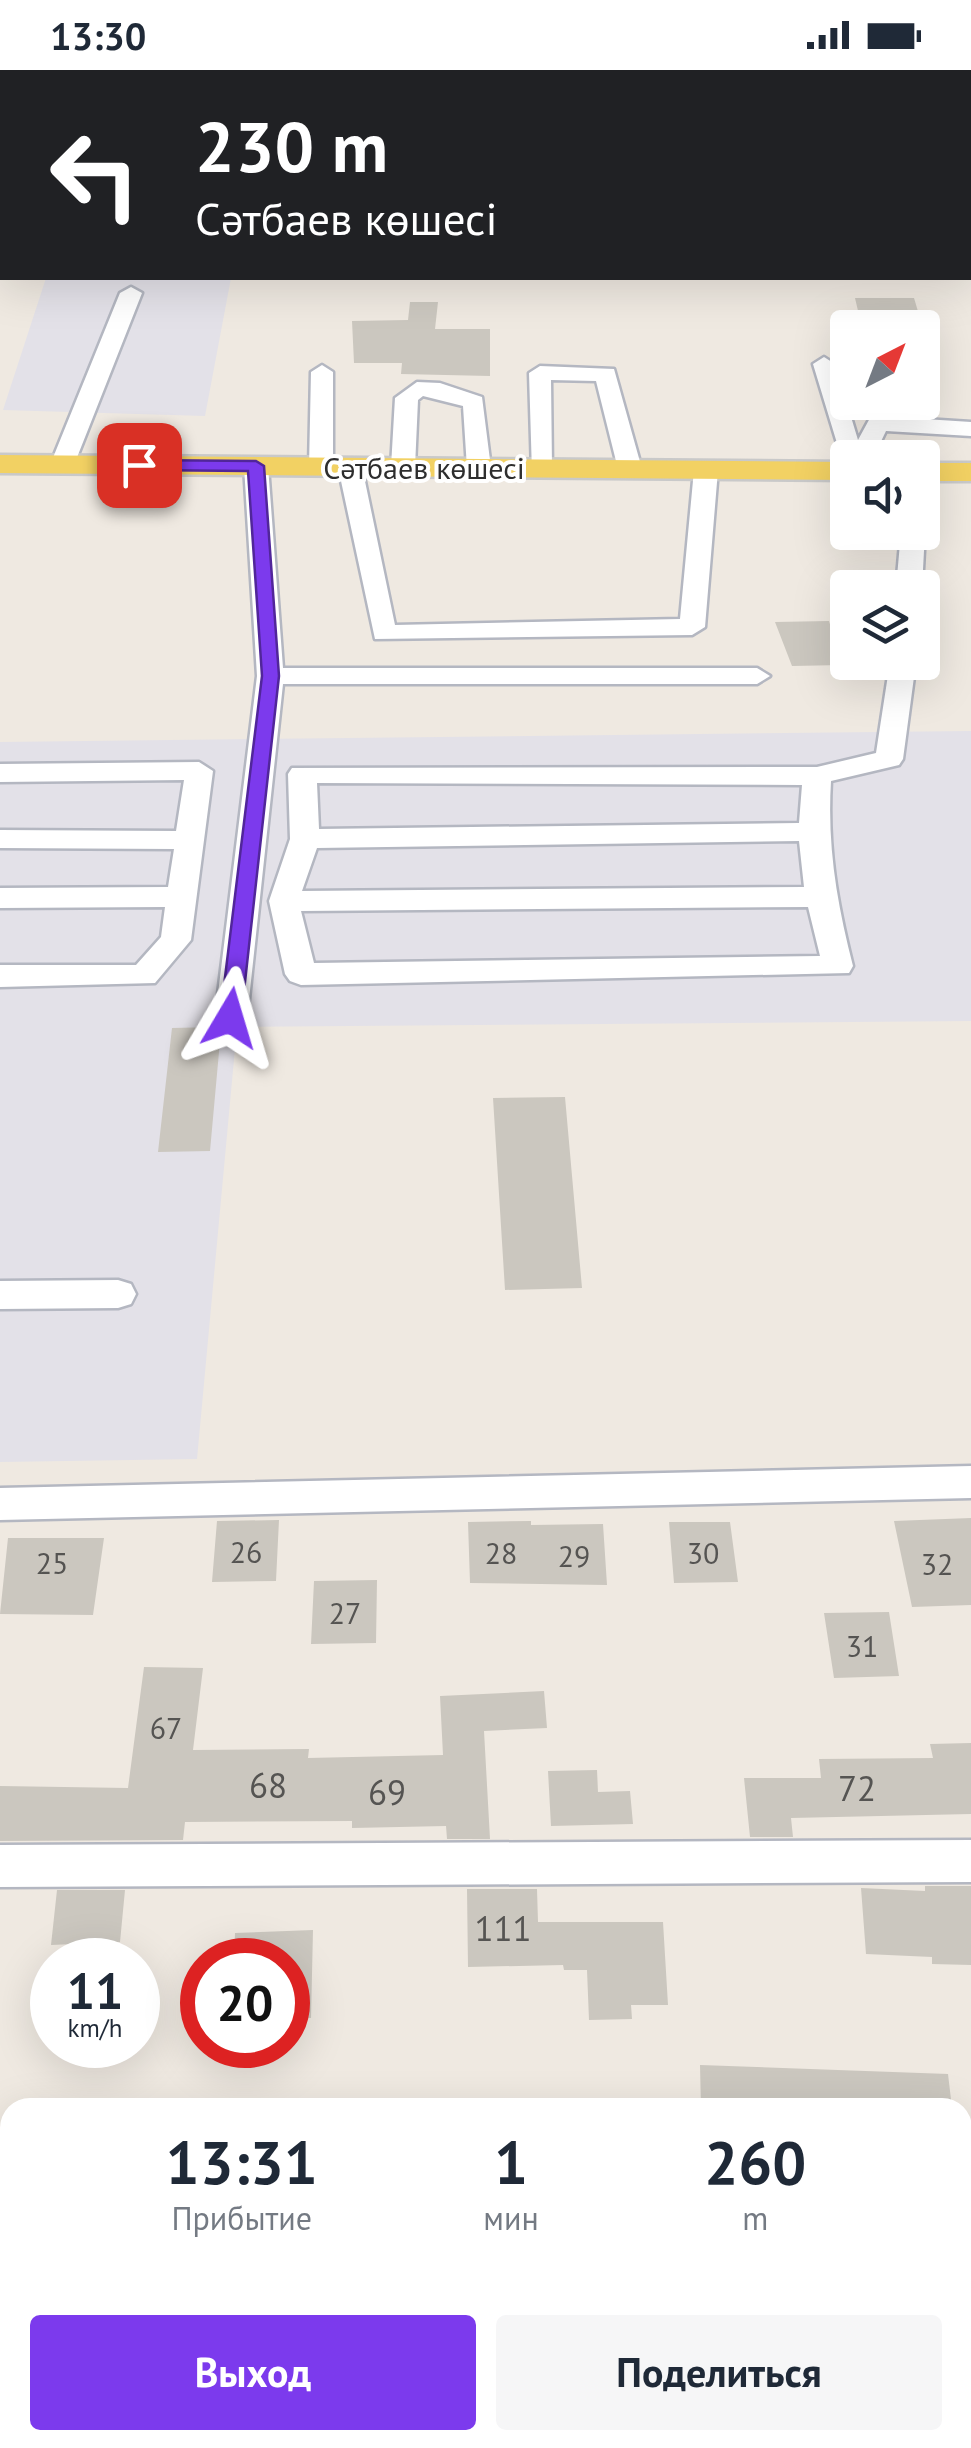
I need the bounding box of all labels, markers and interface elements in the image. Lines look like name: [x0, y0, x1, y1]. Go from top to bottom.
text: 13:30: [50, 11, 146, 60]
text: 230 m: [195, 101, 388, 191]
icon: left: [30, 110, 160, 240]
text: Сәтбаев көшесі: [195, 189, 497, 247]
north arrow: [830, 310, 940, 420]
map controls: [830, 310, 940, 680]
pin: [97, 423, 182, 508]
icon: arrive: [112, 438, 167, 493]
button: sound: [830, 440, 940, 550]
street label: Сәтбаев көшесі: [323, 448, 525, 487]
button: layers: [830, 570, 940, 680]
position arrow: [178, 966, 282, 1070]
house number: 26: [230, 1532, 262, 1571]
house number: 28: [485, 1533, 517, 1572]
house number: 30: [687, 1533, 719, 1572]
house number: 29: [558, 1536, 590, 1575]
house number: 25: [36, 1543, 68, 1582]
house number: 32: [921, 1544, 953, 1583]
house number: 27: [329, 1593, 361, 1632]
house number: 31: [846, 1626, 878, 1665]
house number: 67: [150, 1708, 182, 1747]
house number: 68: [249, 1762, 287, 1808]
house number: 72: [838, 1765, 876, 1811]
house number: 69: [368, 1769, 406, 1815]
house number: 111: [474, 1905, 532, 1951]
speed limit sign: 20: [180, 1938, 310, 2068]
text: 11: [67, 1958, 123, 2023]
text: km/h: [68, 2012, 122, 2044]
text: 13:31: [166, 2123, 318, 2201]
text: 1: [494, 2123, 528, 2201]
text: 260: [704, 2123, 806, 2201]
text: Прибытие: [171, 2197, 312, 2239]
text: мин: [483, 2197, 539, 2239]
text: m: [742, 2197, 768, 2239]
button: Выход: [30, 2315, 476, 2430]
button: Поделиться: [496, 2315, 942, 2430]

